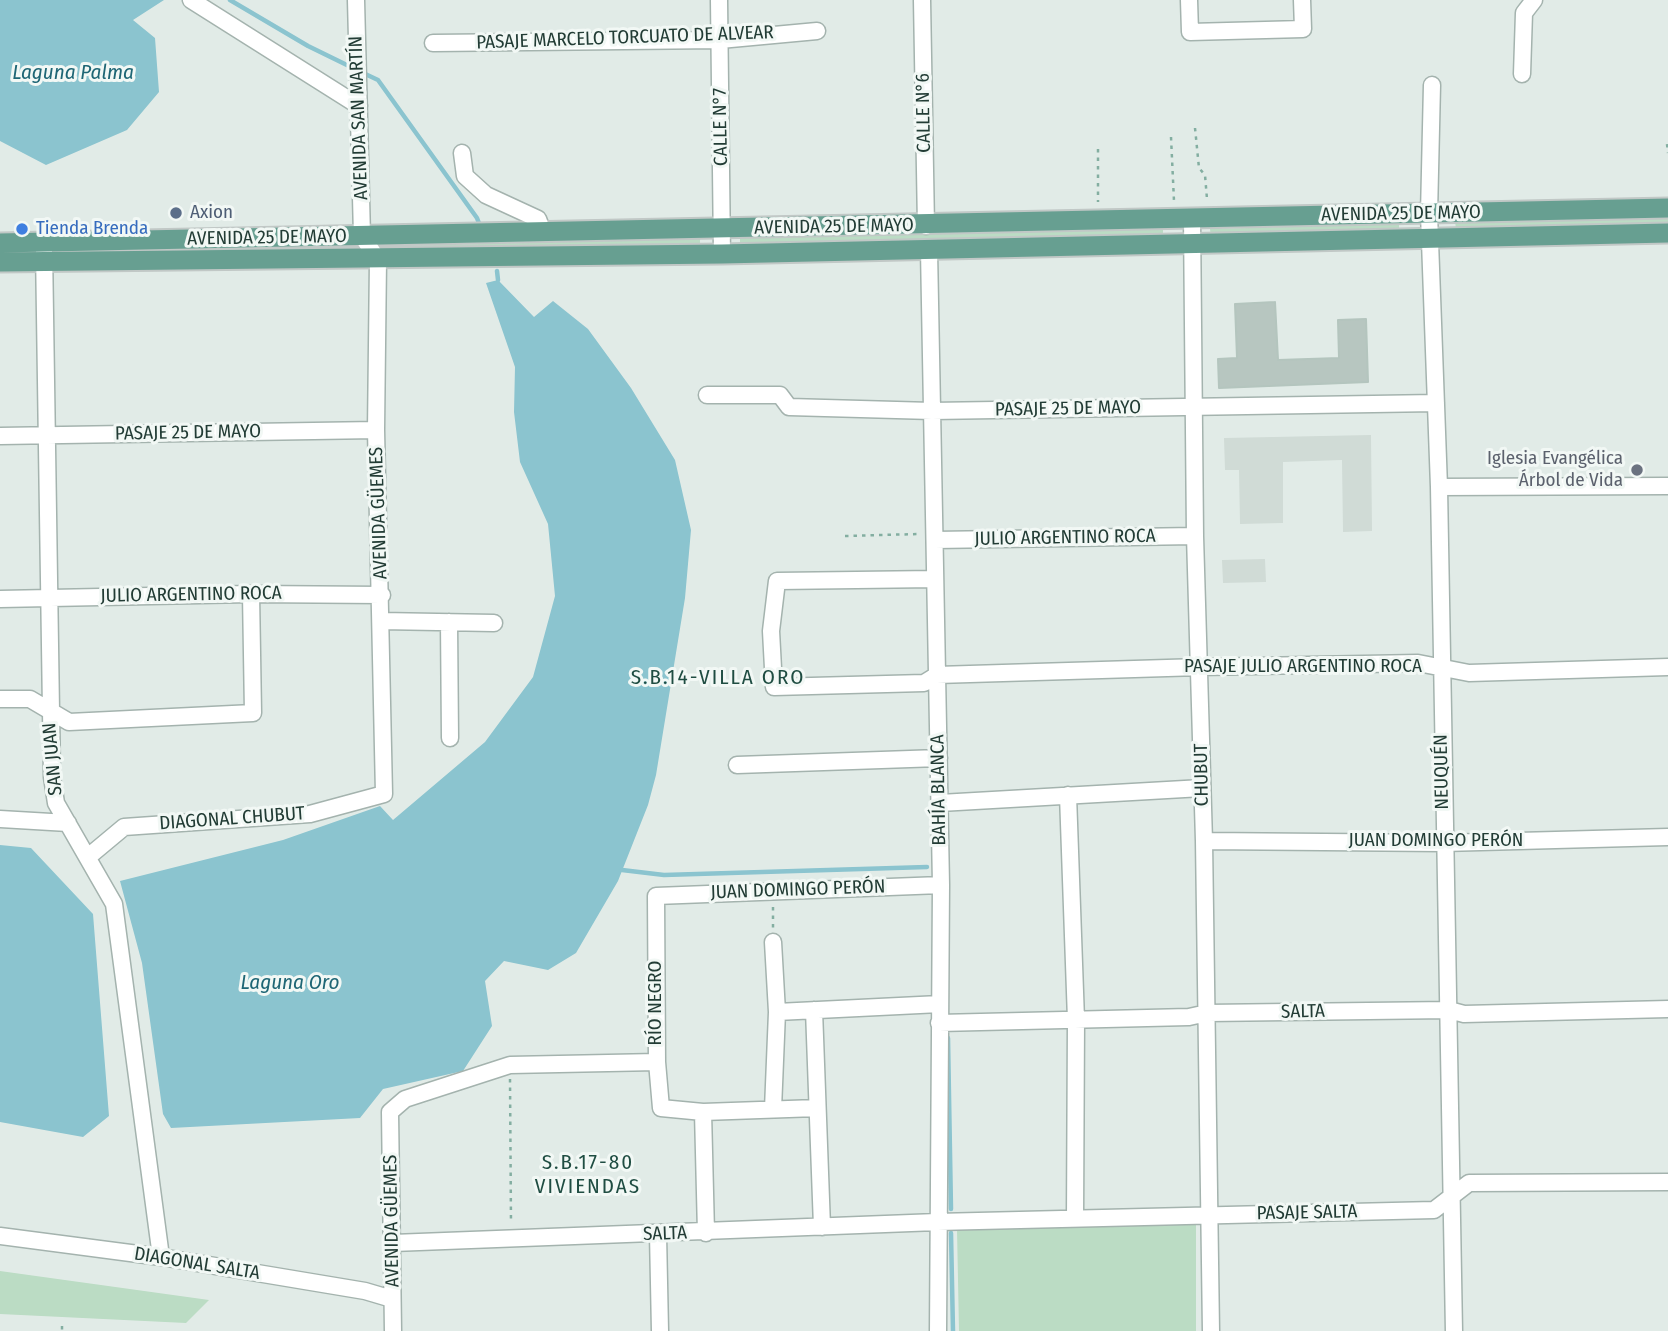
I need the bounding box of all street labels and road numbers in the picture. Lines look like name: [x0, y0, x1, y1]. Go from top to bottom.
street label: PASAJE MARCELO TORCUATO DE ALVEAR: [476, 21, 774, 55]
street label: AVENIDA SAN MARTÍN: [345, 36, 373, 200]
street label: CALLE N°6: [912, 73, 936, 153]
street label: CALLE N°7: [709, 88, 733, 166]
street label: AVENIDA 25 DE MAYO: [1321, 201, 1481, 227]
street label: AVENIDA 25 DE MAYO: [754, 214, 914, 240]
street label: AVENIDA 25 DE MAYO: [187, 225, 347, 251]
street label: PASAJE 25 DE MAYO: [995, 396, 1141, 422]
street label: PASAJE 25 DE MAYO: [115, 420, 261, 446]
street label: AVENIDA GÜEMES: [365, 446, 393, 580]
street label: JULIO ARGENTINO ROCA: [974, 525, 1156, 551]
street label: JULIO ARGENTINO ROCA: [100, 582, 282, 608]
street label: PASAJE JULIO ARGENTINO ROCA: [1184, 656, 1422, 678]
street label: SAN JUAN: [38, 722, 68, 796]
street label: BAHÍA BLANCA: [927, 734, 951, 846]
street label: NEUQUÉN: [1430, 734, 1454, 810]
street label: CHUBUT: [1190, 743, 1214, 807]
street label: DIAGONAL CHUBUT: [159, 803, 305, 835]
street label: JUAN DOMINGO PERÓN: [1349, 830, 1523, 852]
street label: JUAN DOMINGO PERÓN: [710, 876, 886, 904]
street label: RÍO NEGRO: [645, 961, 667, 1045]
street label: SALTA: [1281, 1000, 1325, 1024]
street label: AVENIDA GÜEMES: [379, 1154, 405, 1288]
street label: PASAJE SALTA: [1256, 1201, 1358, 1225]
street label: SALTA: [643, 1222, 687, 1246]
street label: DIAGONAL SALTA: [132, 1243, 262, 1285]

